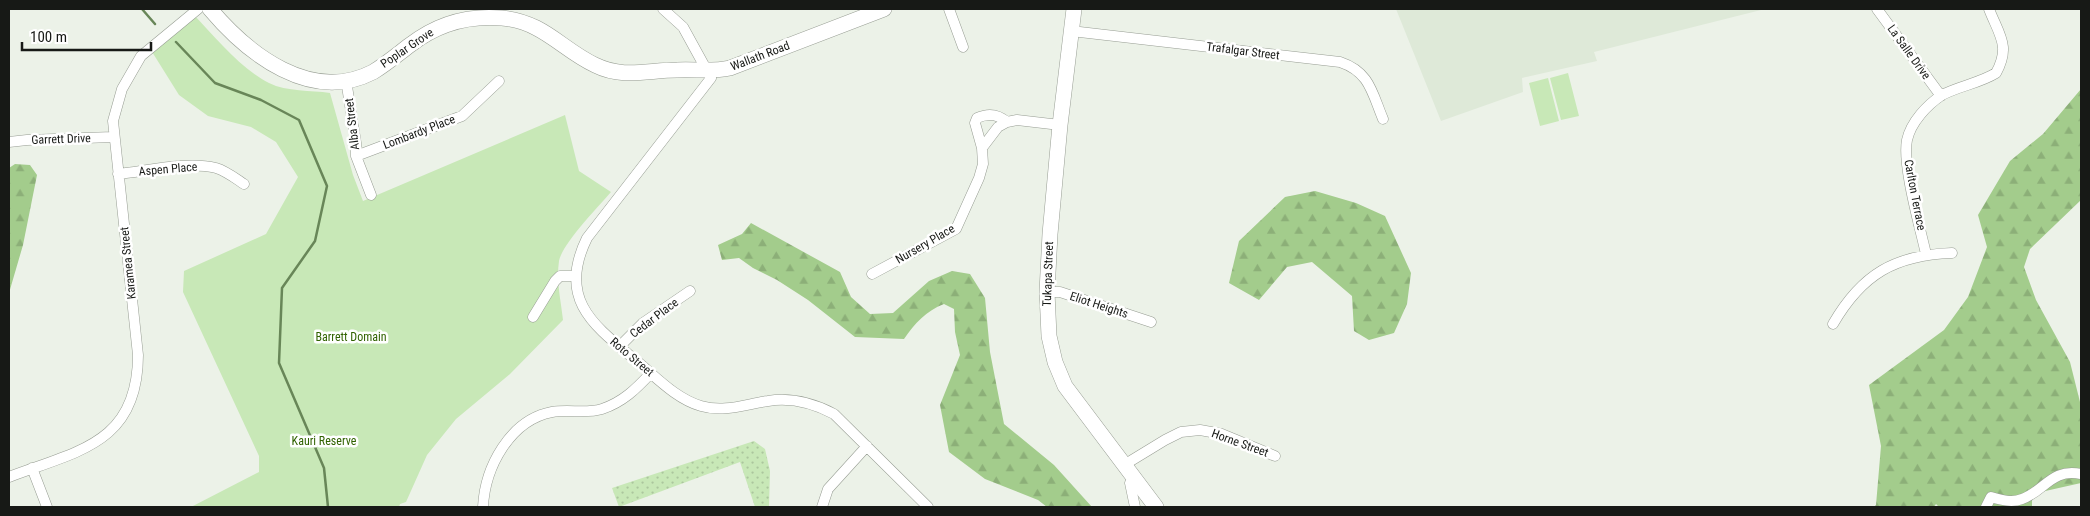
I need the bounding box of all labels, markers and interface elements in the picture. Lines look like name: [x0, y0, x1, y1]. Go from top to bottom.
scale bar: [22, 20, 151, 52]
street label: La Salle Drive: [1885, 22, 1934, 82]
street label: Poplar Grove: [378, 25, 436, 71]
text: 100 m: [30, 28, 67, 46]
street label: Wallath Road: [728, 38, 792, 74]
street label: Trafalgar Street: [1206, 40, 1281, 62]
street label: Alba Street: [342, 97, 362, 151]
street label: Lombardy Place: [381, 112, 457, 152]
street label: Garrett Drive: [31, 131, 91, 147]
street label: Carlton Terrace: [1901, 158, 1929, 232]
street label: Aspen Place: [138, 159, 198, 179]
street label: Nursery Place: [893, 221, 957, 267]
street label: Karamea Street: [117, 226, 139, 300]
street label: Tukapa Street: [1040, 241, 1056, 307]
street label: Eliot Heights: [1068, 289, 1130, 321]
street label: Cedar Place: [627, 295, 681, 341]
park label: Barrett Domain: [315, 330, 387, 344]
street label: Roto Street: [607, 335, 657, 380]
street label: Horne Street: [1210, 426, 1271, 460]
park label: Kauri Reserve: [292, 434, 357, 448]

